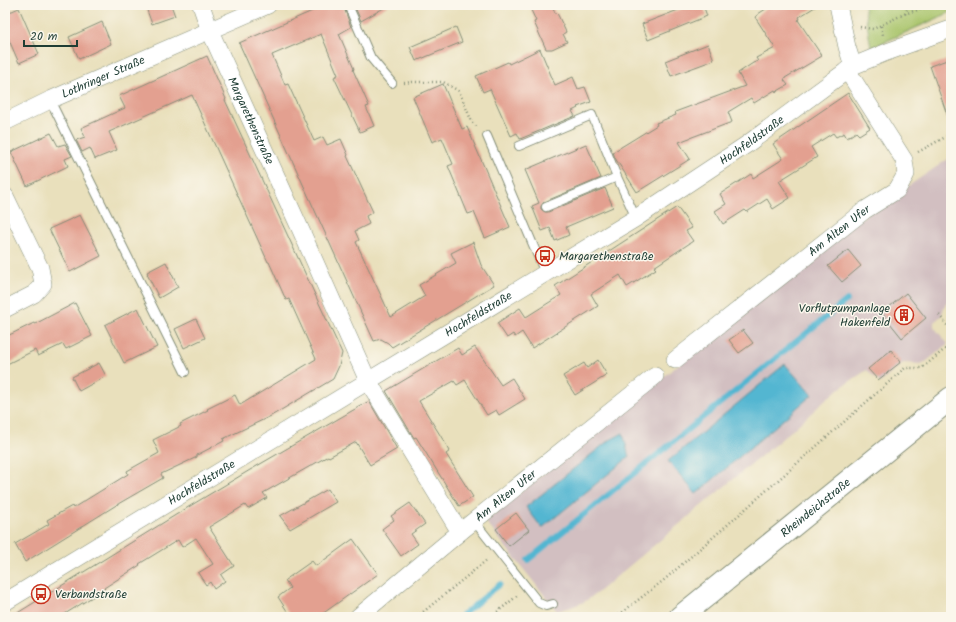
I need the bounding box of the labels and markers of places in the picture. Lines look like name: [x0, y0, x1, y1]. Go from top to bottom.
bus stop icon: Margarethenstraße: [534, 245, 556, 267]
place label: Margarethenstraße: [559, 247, 654, 266]
place label: Vorflutpumpanlage Hakenfeld: [799, 299, 891, 332]
building icon: Vorflutpumpanlage Hakenfeld: [893, 304, 915, 326]
bus stop icon: Verbandstraße: [30, 583, 52, 605]
place label: Verbandstraße: [55, 585, 127, 604]

